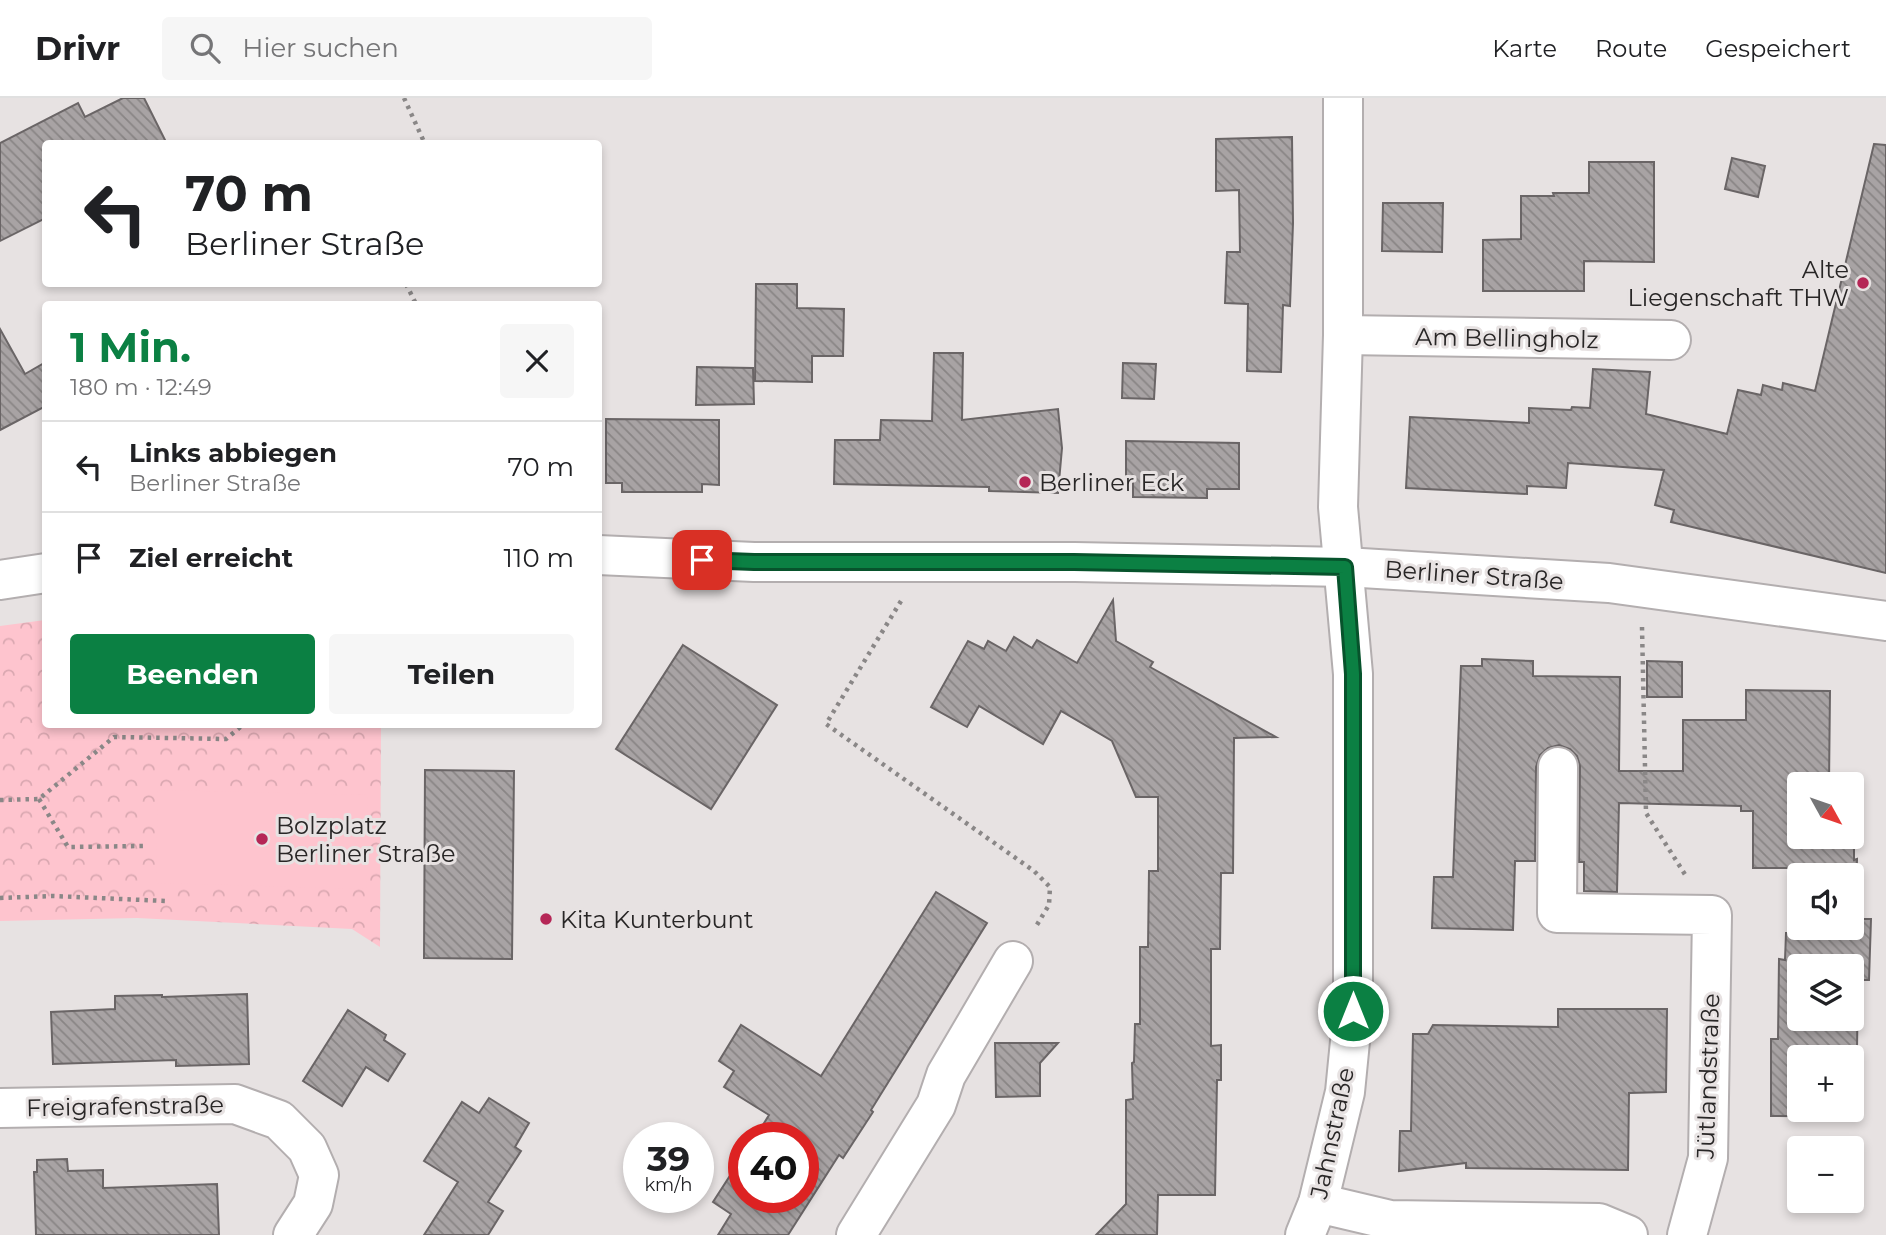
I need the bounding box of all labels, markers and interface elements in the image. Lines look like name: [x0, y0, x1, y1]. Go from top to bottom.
search box: [162, 17, 652, 80]
text: Drivr: [35, 28, 120, 68]
icon: search: [186, 29, 224, 67]
text: Hier suchen: [242, 32, 399, 64]
text: Karte: [1492, 34, 1557, 63]
text: Route: [1595, 34, 1667, 63]
text: Gespeichert: [1705, 34, 1851, 63]
text: 70 m: [185, 164, 313, 223]
icon: left: [70, 168, 161, 259]
text: Berliner Straße: [185, 224, 424, 263]
place label: Alte Liegenschaft THW: [1628, 255, 1849, 312]
marker: Alte Liegenschaft THW: [1855, 275, 1871, 291]
text: 1 Min.: [70, 321, 191, 373]
street label: Am Bellingholz: [1415, 322, 1599, 354]
button: close: [500, 324, 574, 398]
text: 180 m · 12:49: [70, 373, 212, 401]
text: Links abbiegen: [129, 437, 337, 469]
icon: left: [70, 448, 108, 486]
text: 70 m: [508, 451, 574, 483]
place label: Berliner Eck: [1039, 468, 1185, 497]
text: Berliner Straße: [129, 469, 301, 497]
marker: Berliner Eck: [1017, 474, 1033, 490]
pin: [672, 530, 732, 590]
icon: arrive: [70, 539, 108, 577]
icon: arrive: [683, 541, 721, 579]
text: Ziel erreicht: [129, 542, 293, 574]
text: 110 m: [504, 542, 574, 574]
street label: Berliner Straße: [1383, 554, 1565, 596]
button: Beenden: [70, 634, 315, 714]
button: Teilen: [329, 634, 574, 714]
north arrow: [1787, 772, 1864, 849]
map controls: [1787, 772, 1864, 1213]
place label: Bolzplatz Berliner Straße: [276, 811, 455, 868]
marker: Bolzplatz Berliner Straße: [254, 831, 270, 847]
button: sound: [1787, 863, 1864, 940]
place label: Kita Kunterbunt: [560, 905, 754, 934]
marker: Kita Kunterbunt: [538, 911, 554, 927]
button: layers: [1787, 954, 1864, 1031]
position arrow: [1316, 974, 1390, 1048]
street label: Jütlandstraße: [1691, 993, 1725, 1160]
button: +: [1787, 1045, 1864, 1122]
street label: Jahnstraße: [1304, 1065, 1360, 1202]
street label: Freigrafenstraße: [26, 1090, 224, 1122]
speed limit sign: 40: [728, 1122, 819, 1213]
button: −: [1787, 1136, 1864, 1213]
text: 39: [647, 1137, 690, 1180]
text: km/h: [644, 1174, 693, 1196]

